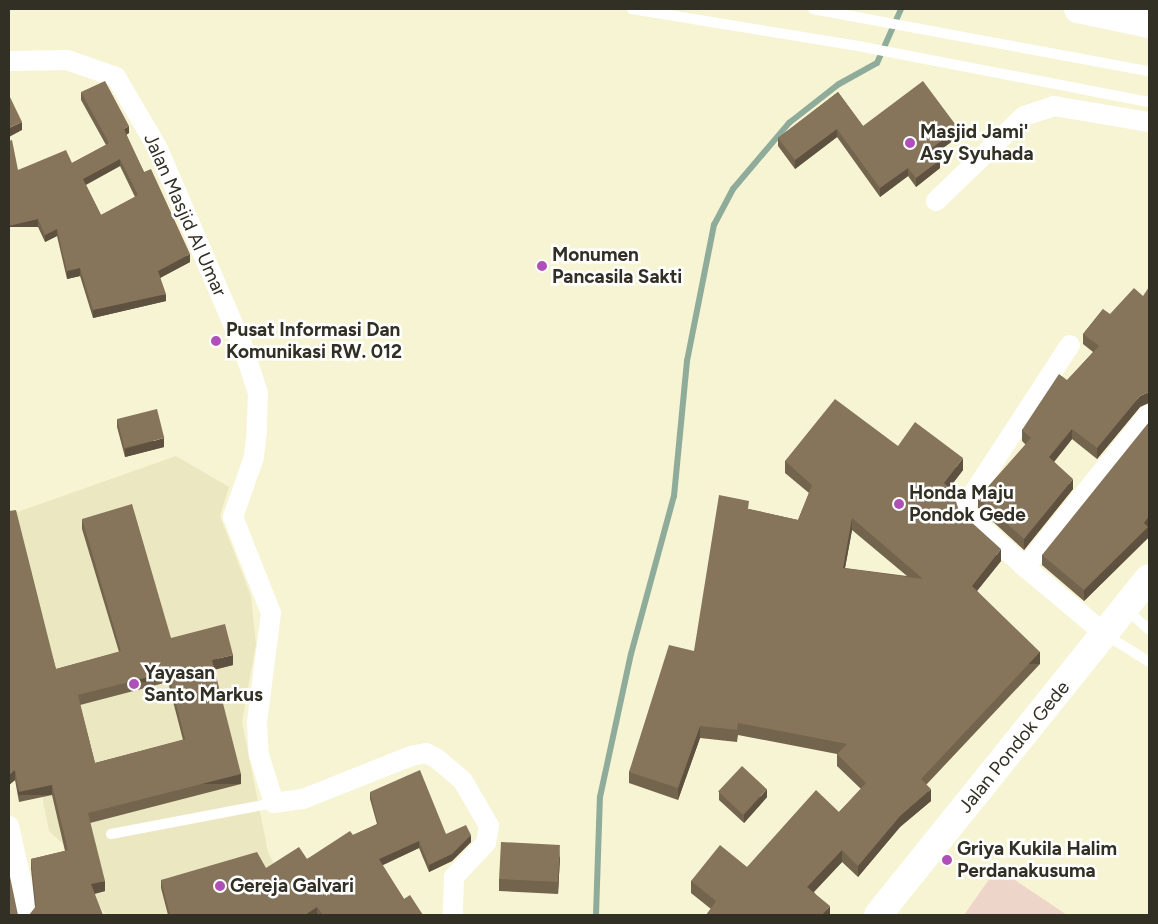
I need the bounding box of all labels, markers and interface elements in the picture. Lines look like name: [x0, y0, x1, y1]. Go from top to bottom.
place label: Masjid Jami' Asy Syuhada: [920, 121, 1034, 165]
street label: Jalan Masjid Al Umar: [139, 130, 231, 300]
marker: Masjid Jami' Asy Syuhada: [904, 137, 916, 149]
place label: Monumen Pancasila Sakti: [552, 244, 682, 288]
marker: Monumen Pancasila Sakti: [536, 260, 548, 272]
place label: Pusat Informasi Dan Komunikasi RW. 012: [226, 319, 402, 363]
marker: Pusat Informasi Dan Komunikasi RW. 012: [210, 335, 222, 347]
place label: Honda Maju Pondok Gede: [909, 482, 1026, 526]
marker: Honda Maju Pondok Gede: [893, 498, 905, 510]
place label: Yayasan Santo Markus: [144, 662, 263, 706]
street label: Jalan Pondok Gede: [954, 676, 1074, 818]
marker: Yayasan Santo Markus: [128, 678, 140, 690]
place label: Griya Kukila Halim Perdanakusuma: [957, 838, 1117, 882]
marker: Griya Kukila Halim Perdanakusuma: [941, 854, 953, 866]
place label: Gereja Galvari: [230, 875, 354, 897]
marker: Gereja Galvari: [214, 880, 226, 892]

